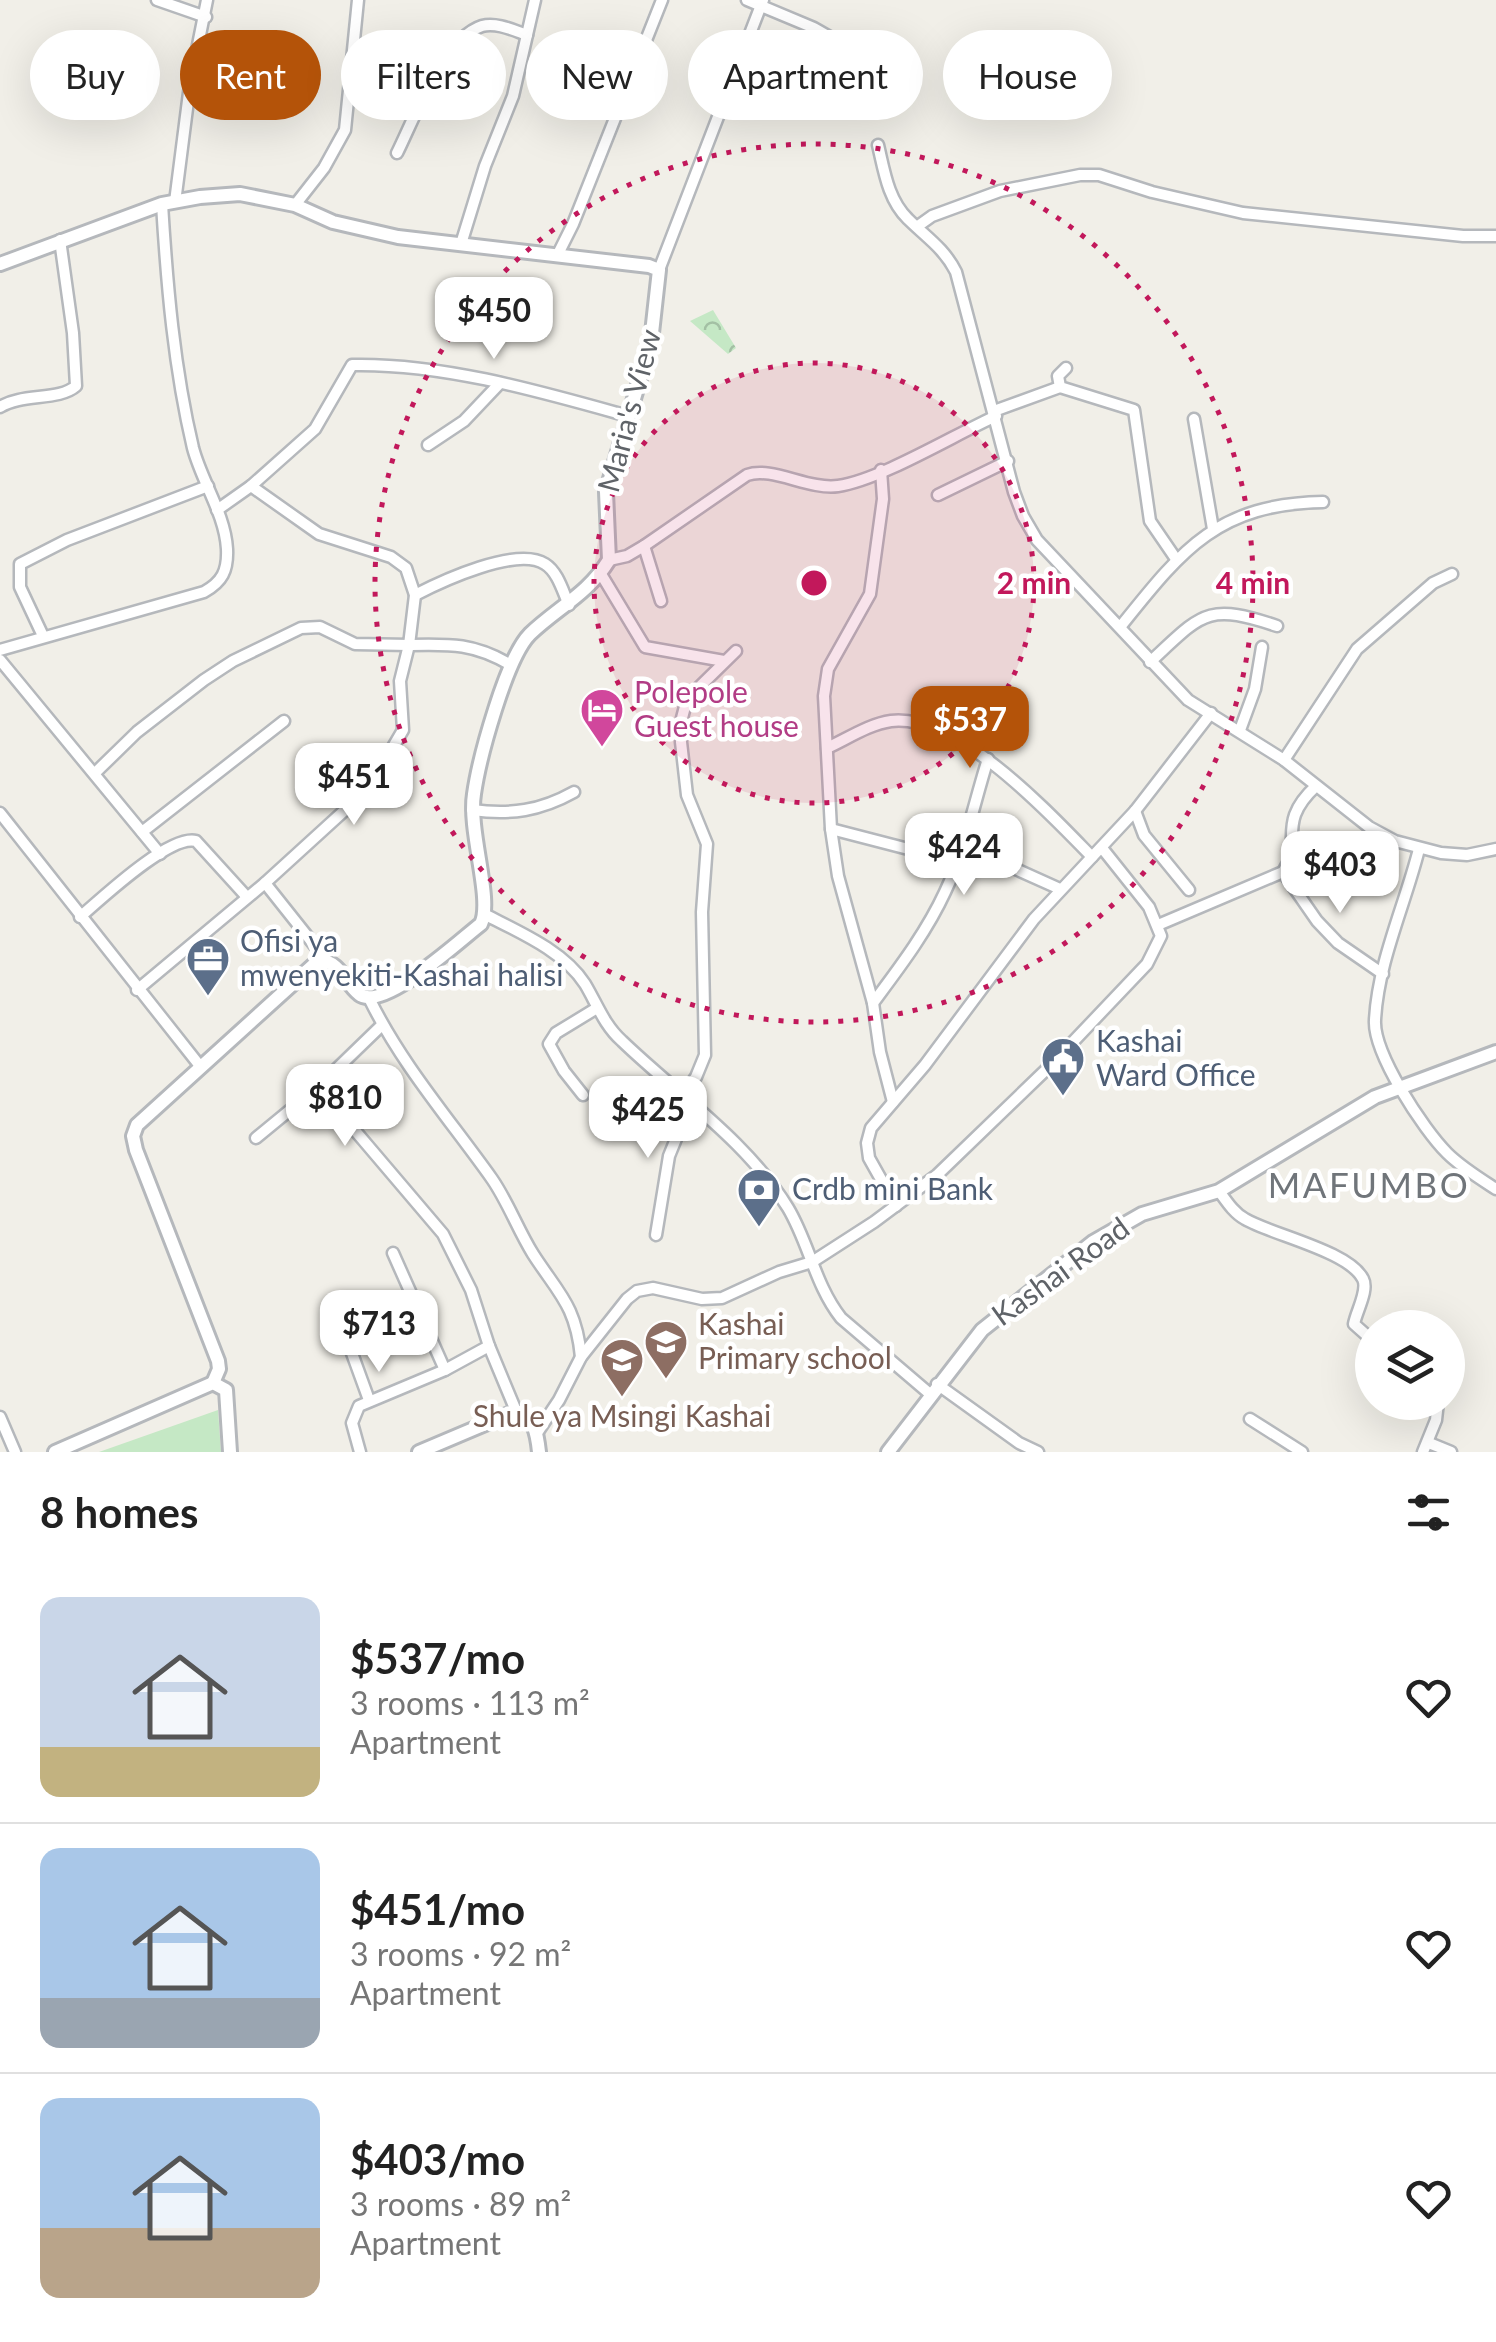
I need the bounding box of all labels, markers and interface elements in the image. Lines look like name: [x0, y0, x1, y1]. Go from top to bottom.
chip: Buy: [30, 30, 160, 120]
chip: Rent: [180, 30, 321, 120]
chip: Filters: [341, 30, 506, 120]
chip: New: [526, 30, 668, 120]
chip: Apartment: [688, 30, 923, 120]
chip: House: [943, 30, 1112, 120]
pin: $450: [435, 277, 553, 362]
text: $450: [457, 290, 531, 329]
street label: Maria's View: [589, 325, 667, 496]
text: 2 min: [997, 564, 1071, 600]
text: 4 min: [1216, 564, 1290, 600]
centre of rings: [796, 565, 832, 601]
place label: Polepole Guest house: [634, 673, 799, 743]
pin: $537: [911, 686, 1029, 771]
hotel icon: Polepole Guest house: [579, 687, 625, 748]
text: $537: [933, 699, 1007, 738]
pin: $451: [295, 743, 413, 828]
text: $451: [317, 756, 391, 795]
pin: $424: [905, 813, 1023, 898]
text: $424: [927, 826, 1001, 865]
pin: $403: [1281, 831, 1399, 916]
text: $403: [1303, 844, 1377, 883]
place label: Ofisi ya mwenyekiti-Kashai halisi: [240, 922, 563, 992]
office icon: Ofisi ya mwenyekiti-Kashai halisi: [185, 936, 231, 997]
place label: Kashai Ward Office: [1096, 1022, 1256, 1092]
public building icon: Kashai Ward Office: [1040, 1036, 1086, 1097]
pin: $810: [286, 1064, 404, 1149]
pin: $425: [589, 1076, 707, 1161]
text: $810: [308, 1077, 382, 1116]
text: $425: [611, 1089, 685, 1128]
district label: MAFUMBO: [1268, 1163, 1470, 1205]
bank icon: Crdb mini Bank: [736, 1167, 782, 1228]
place label: Crdb mini Bank: [792, 1170, 994, 1206]
street label: Kashai Road: [984, 1209, 1135, 1332]
pin: $713: [320, 1290, 438, 1375]
text: $713: [342, 1303, 416, 1342]
place label: Kashai Primary school: [698, 1305, 892, 1375]
map controls: [1355, 1310, 1465, 1420]
button: layers: [1355, 1310, 1465, 1420]
school or university icon: Kashai Primary school: [643, 1319, 689, 1380]
school or university icon: Shule ya Msingi Kashai: [599, 1337, 645, 1398]
place label: Shule ya Msingi Kashai: [473, 1397, 771, 1433]
icon: filters: [1401, 1485, 1456, 1540]
text: 8 homes: [40, 1487, 198, 1537]
text: $537/mo: [350, 1633, 525, 1683]
icon: home: [120, 1637, 240, 1757]
icon: heart: [1401, 1670, 1456, 1725]
text: 3 rooms · 113 m²: [350, 1683, 590, 1722]
text: Apartment: [350, 1722, 501, 1761]
text: $451/mo: [350, 1884, 525, 1934]
icon: home: [120, 1888, 240, 2008]
icon: heart: [1401, 1921, 1456, 1976]
text: 3 rooms · 92 m²: [350, 1934, 571, 1973]
text: Apartment: [350, 1973, 501, 2012]
text: $403/mo: [350, 2134, 525, 2184]
icon: home: [120, 2138, 240, 2258]
icon: heart: [1401, 2171, 1456, 2226]
text: 3 rooms · 89 m²: [350, 2184, 571, 2223]
text: Apartment: [350, 2223, 501, 2262]

